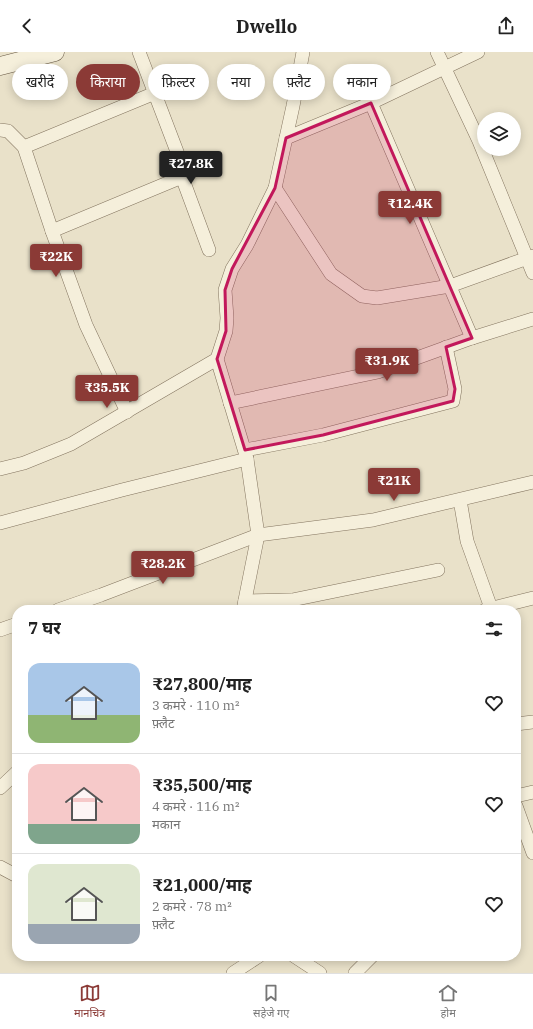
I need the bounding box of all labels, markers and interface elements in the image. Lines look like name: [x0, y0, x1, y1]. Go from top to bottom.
icon: back: [16, 15, 38, 37]
text: Dwello: [236, 15, 297, 38]
icon: share: [495, 15, 517, 37]
chip: खरीदें: [12, 64, 68, 100]
chip: किराया: [76, 64, 140, 100]
chip: फ़िल्टर: [148, 64, 209, 100]
chip: नया: [217, 64, 265, 100]
chip: फ़्लैट: [273, 64, 325, 100]
chip: मकान: [333, 64, 391, 100]
map controls: [477, 112, 521, 156]
button: layers: [477, 112, 521, 156]
pin: ₹27.8K: [158, 151, 224, 185]
text: ₹27.8K: [168, 155, 214, 172]
pin: ₹12.4K: [377, 191, 443, 225]
text: ₹12.4K: [387, 195, 433, 212]
pin: ₹22K: [32, 244, 80, 278]
text: ₹22K: [39, 248, 73, 265]
pin: ₹31.9K: [354, 348, 420, 382]
text: ₹31.9K: [364, 352, 410, 369]
pin: ₹35.5K: [74, 375, 140, 409]
text: ₹35.5K: [84, 379, 130, 396]
pin: ₹21K: [370, 468, 418, 502]
text: ₹21K: [377, 472, 411, 489]
pin: ₹28.2K: [130, 551, 196, 585]
text: ₹28.2K: [140, 555, 186, 572]
text: 7 घर: [28, 617, 61, 639]
icon: filters: [483, 618, 505, 640]
text: ₹27,800/माह: [152, 673, 252, 695]
icon: home: [60, 679, 108, 727]
icon: heart: [483, 692, 505, 714]
text: 3 कमरे · 110 m²: [152, 697, 239, 714]
text: फ़्लैट: [152, 715, 175, 732]
text: ₹35,500/माह: [152, 774, 252, 796]
icon: home: [60, 780, 108, 828]
icon: heart: [483, 793, 505, 815]
text: 4 कमरे · 116 m²: [152, 798, 239, 815]
text: मकान: [152, 816, 180, 833]
text: ₹21,000/माह: [152, 874, 252, 896]
icon: home: [60, 880, 108, 928]
icon: heart: [483, 893, 505, 915]
text: 2 कमरे · 78 m²: [152, 898, 232, 915]
text: फ़्लैट: [152, 916, 175, 933]
tab: मानचित्र: [74, 982, 105, 1021]
tab: सहेजे गए: [253, 982, 289, 1021]
tab: होम: [437, 982, 459, 1021]

